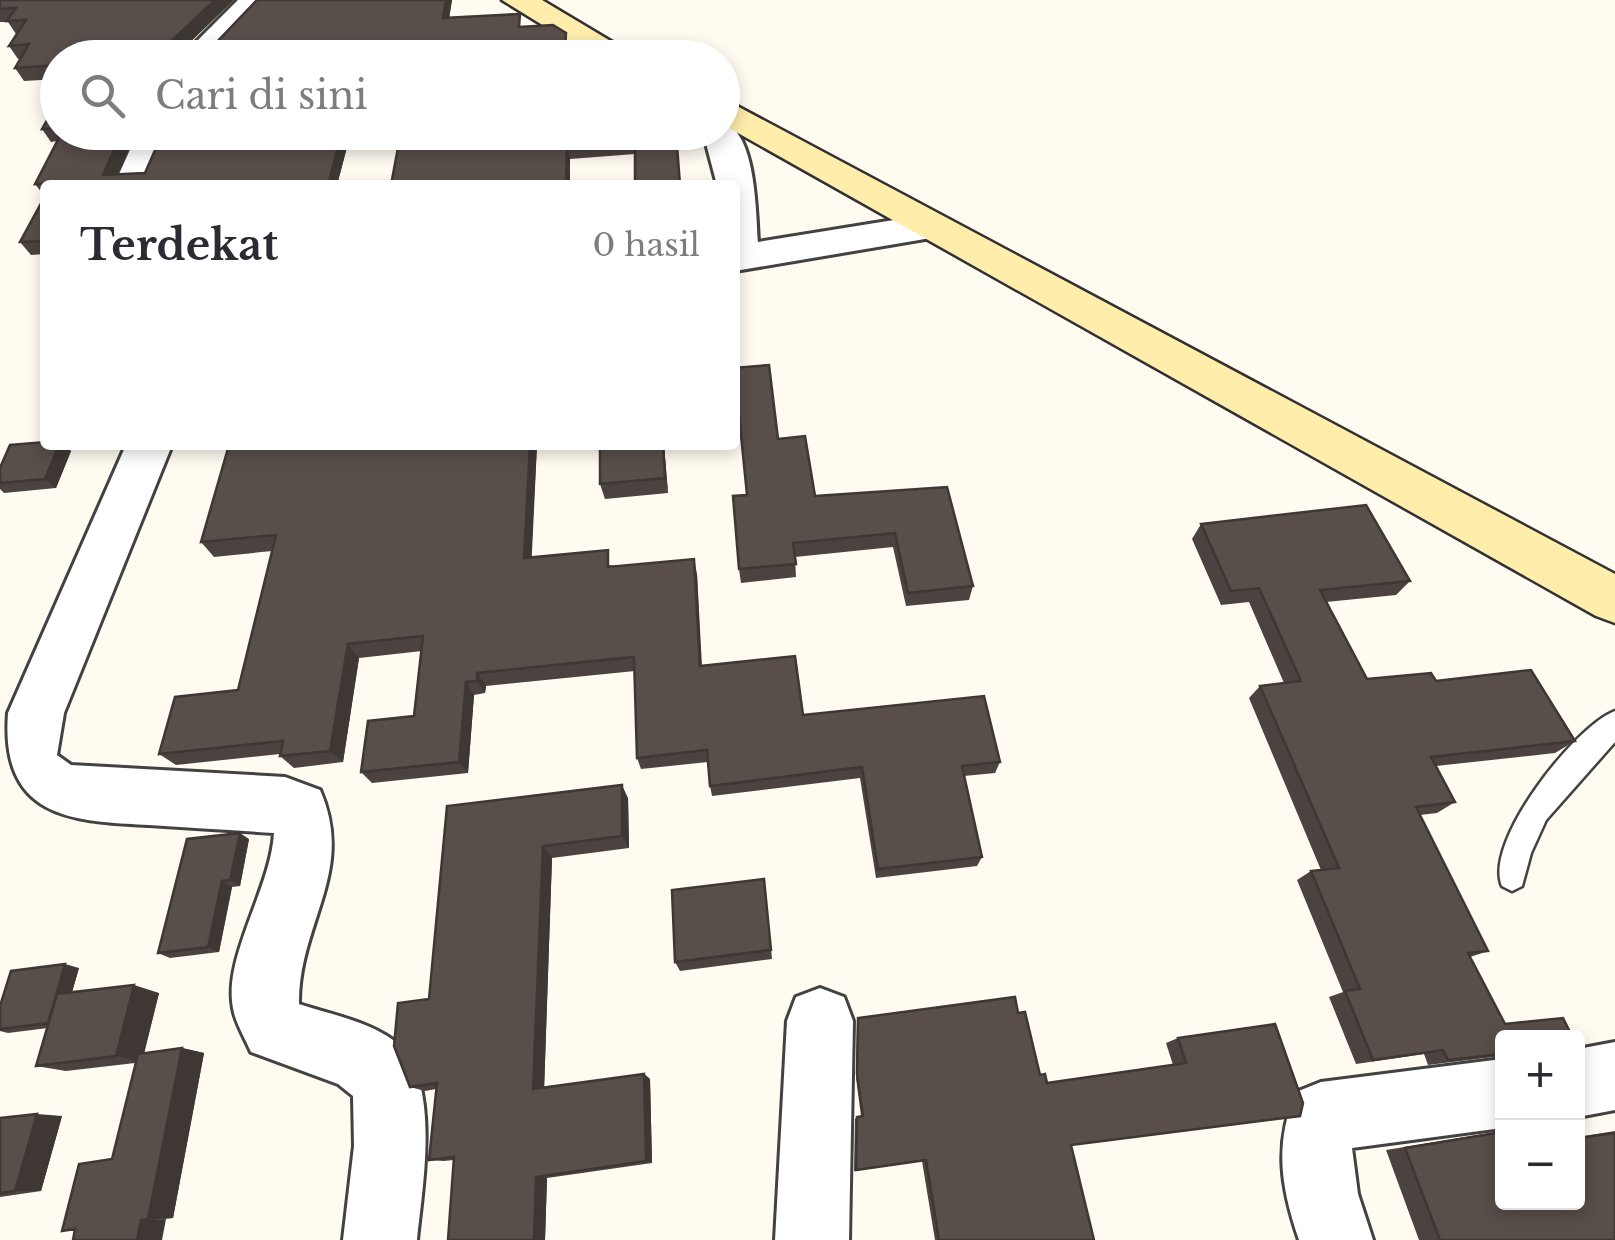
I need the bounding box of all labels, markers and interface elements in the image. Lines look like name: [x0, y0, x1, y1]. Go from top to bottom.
search box: [40, 40, 740, 150]
icon: search: [75, 68, 130, 123]
text: Cari di sini: [155, 72, 367, 119]
text: Terdekat: [80, 219, 278, 271]
text: 0 hasil: [592, 225, 700, 265]
map controls: [1495, 1030, 1585, 1210]
button: +: [1495, 1030, 1585, 1120]
button: −: [1495, 1120, 1585, 1210]

